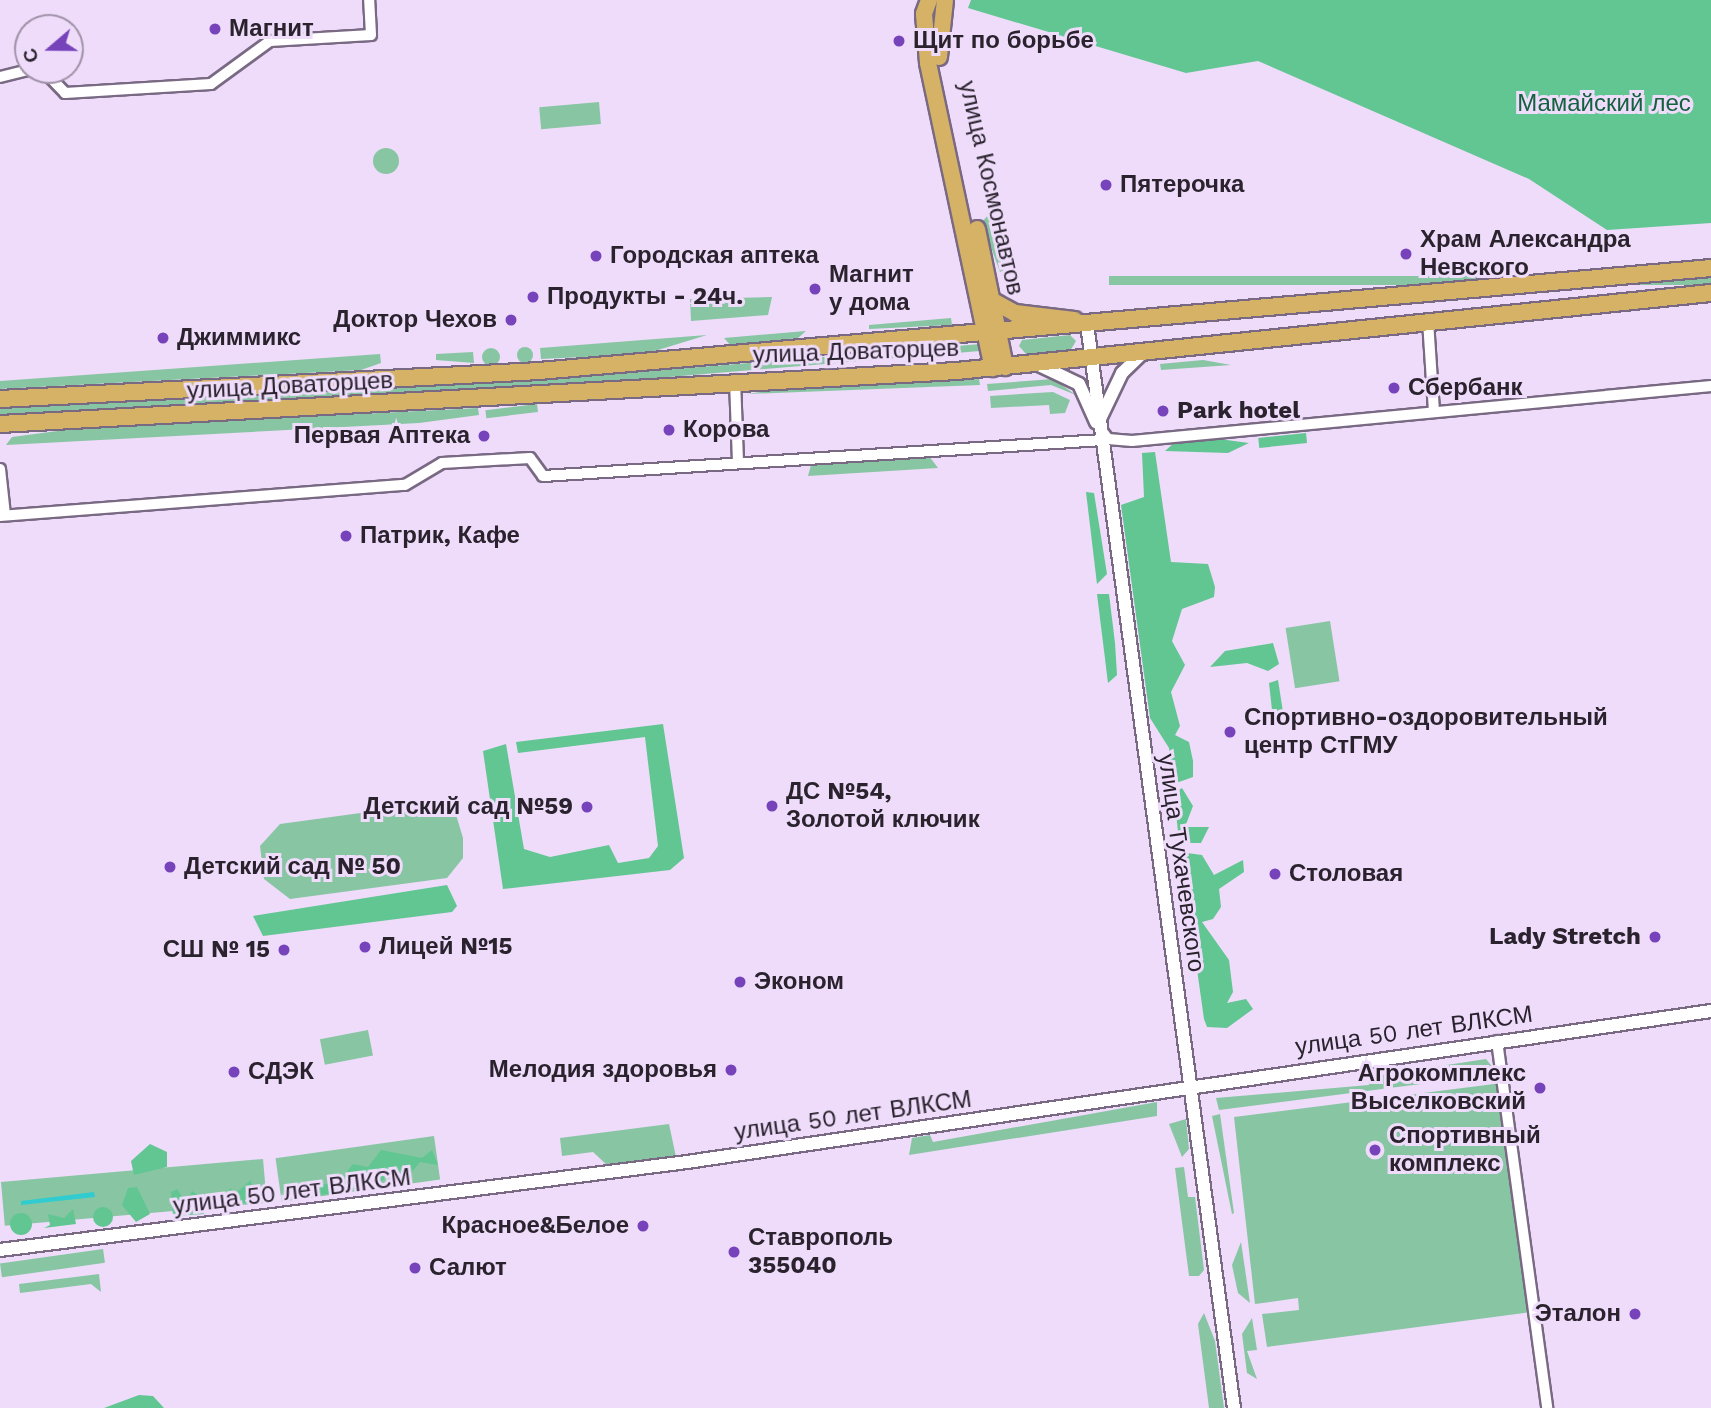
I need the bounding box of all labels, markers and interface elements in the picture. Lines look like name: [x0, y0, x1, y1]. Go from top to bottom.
north arrow: [14, 14, 84, 84]
place label: Магнит: [229, 15, 314, 43]
marker: Магнит: [207, 21, 223, 37]
place label: Щит по борьбе: [913, 27, 1094, 55]
marker: Щит по борьбе: [891, 33, 907, 49]
text: С: [18, 45, 44, 66]
street label: улица Космонавтов: [952, 78, 1030, 298]
park label: Мамайский лес: [1517, 90, 1691, 118]
place label: Пятерочка: [1120, 171, 1244, 199]
marker: Пятерочка: [1098, 177, 1114, 193]
place label: Храм Александра Невского: [1420, 226, 1631, 282]
place label: Городская аптека: [610, 242, 819, 270]
marker: Храм Александра Невского: [1398, 246, 1414, 262]
marker: Городская аптека: [588, 248, 604, 264]
place label: Магнит у дома: [829, 261, 914, 317]
marker: Магнит у дома: [807, 281, 823, 297]
place label: Продукты - 24ч.: [547, 283, 743, 311]
marker: Продукты - 24ч.: [525, 289, 541, 305]
place label: Доктор Чехов: [333, 306, 497, 334]
marker: Доктор Чехов: [503, 312, 519, 328]
place label: Джиммикс: [177, 324, 301, 352]
marker: Джиммикс: [155, 330, 171, 346]
street label: улица Доваторцев: [752, 334, 960, 370]
street label: улица Доваторцев: [186, 366, 394, 406]
place label: Сбербанк: [1408, 374, 1523, 402]
marker: Сбербанк: [1386, 380, 1402, 396]
place label: Park hotel: [1177, 397, 1300, 425]
marker: Park hotel: [1155, 403, 1171, 419]
place label: Корова: [683, 416, 769, 444]
place label: Первая Аптека: [294, 422, 470, 450]
marker: Корова: [661, 422, 677, 438]
marker: Первая Аптека: [476, 428, 492, 444]
place label: Патрик, Кафе: [360, 522, 520, 550]
marker: Патрик, Кафе: [338, 528, 354, 544]
place label: Спортивно-оздоровительный центр СтГМУ: [1244, 704, 1608, 760]
marker: Спортивно-оздоровительный центр СтГМУ: [1222, 724, 1238, 740]
street label: улица Тухачевского: [1151, 752, 1211, 974]
place label: ДС №54, Золотой ключик: [786, 778, 980, 834]
place label: Детский сад №59: [364, 793, 573, 821]
marker: ДС №54, Золотой ключик: [764, 798, 780, 814]
marker: Детский сад №59: [579, 799, 595, 815]
place label: Детский сад № 50: [184, 853, 401, 881]
marker: Детский сад № 50: [162, 859, 178, 875]
place label: Столовая: [1289, 860, 1403, 888]
marker: Столовая: [1267, 866, 1283, 882]
place label: Lady Stretch: [1488, 923, 1641, 951]
marker: Lady Stretch: [1647, 929, 1663, 945]
place label: Лицей №15: [379, 933, 513, 961]
place label: СШ № 15: [163, 936, 270, 964]
marker: Лицей №15: [357, 939, 373, 955]
marker: СШ № 15: [276, 942, 292, 958]
place label: Эконом: [754, 968, 844, 996]
marker: Эконом: [732, 974, 748, 990]
street label: улица 50 лет ВЛКСМ: [1294, 1000, 1534, 1062]
place label: Мелодия здоровья: [489, 1056, 717, 1084]
place label: СДЭК: [248, 1058, 314, 1086]
place label: Агрокомплекс Выселковский: [1351, 1060, 1526, 1116]
marker: Мелодия здоровья: [723, 1062, 739, 1078]
marker: СДЭК: [226, 1064, 242, 1080]
marker: Агрокомплекс Выселковский: [1532, 1080, 1548, 1096]
street label: улица 50 лет ВЛКСМ: [733, 1085, 973, 1147]
place label: Спортивный комплекс: [1389, 1122, 1541, 1178]
marker: Спортивный комплекс: [1367, 1142, 1383, 1158]
street label: улица 50 лет ВЛКСМ: [172, 1163, 412, 1221]
place label: Красное&Белое: [441, 1212, 629, 1240]
marker: Красное&Белое: [635, 1218, 651, 1234]
place label: Ставрополь 355040: [748, 1224, 893, 1280]
marker: Ставрополь 355040: [726, 1244, 742, 1260]
place label: Салют: [429, 1254, 507, 1282]
marker: Салют: [407, 1260, 423, 1276]
place label: Эталон: [1535, 1300, 1621, 1328]
marker: Эталон: [1627, 1306, 1643, 1322]

